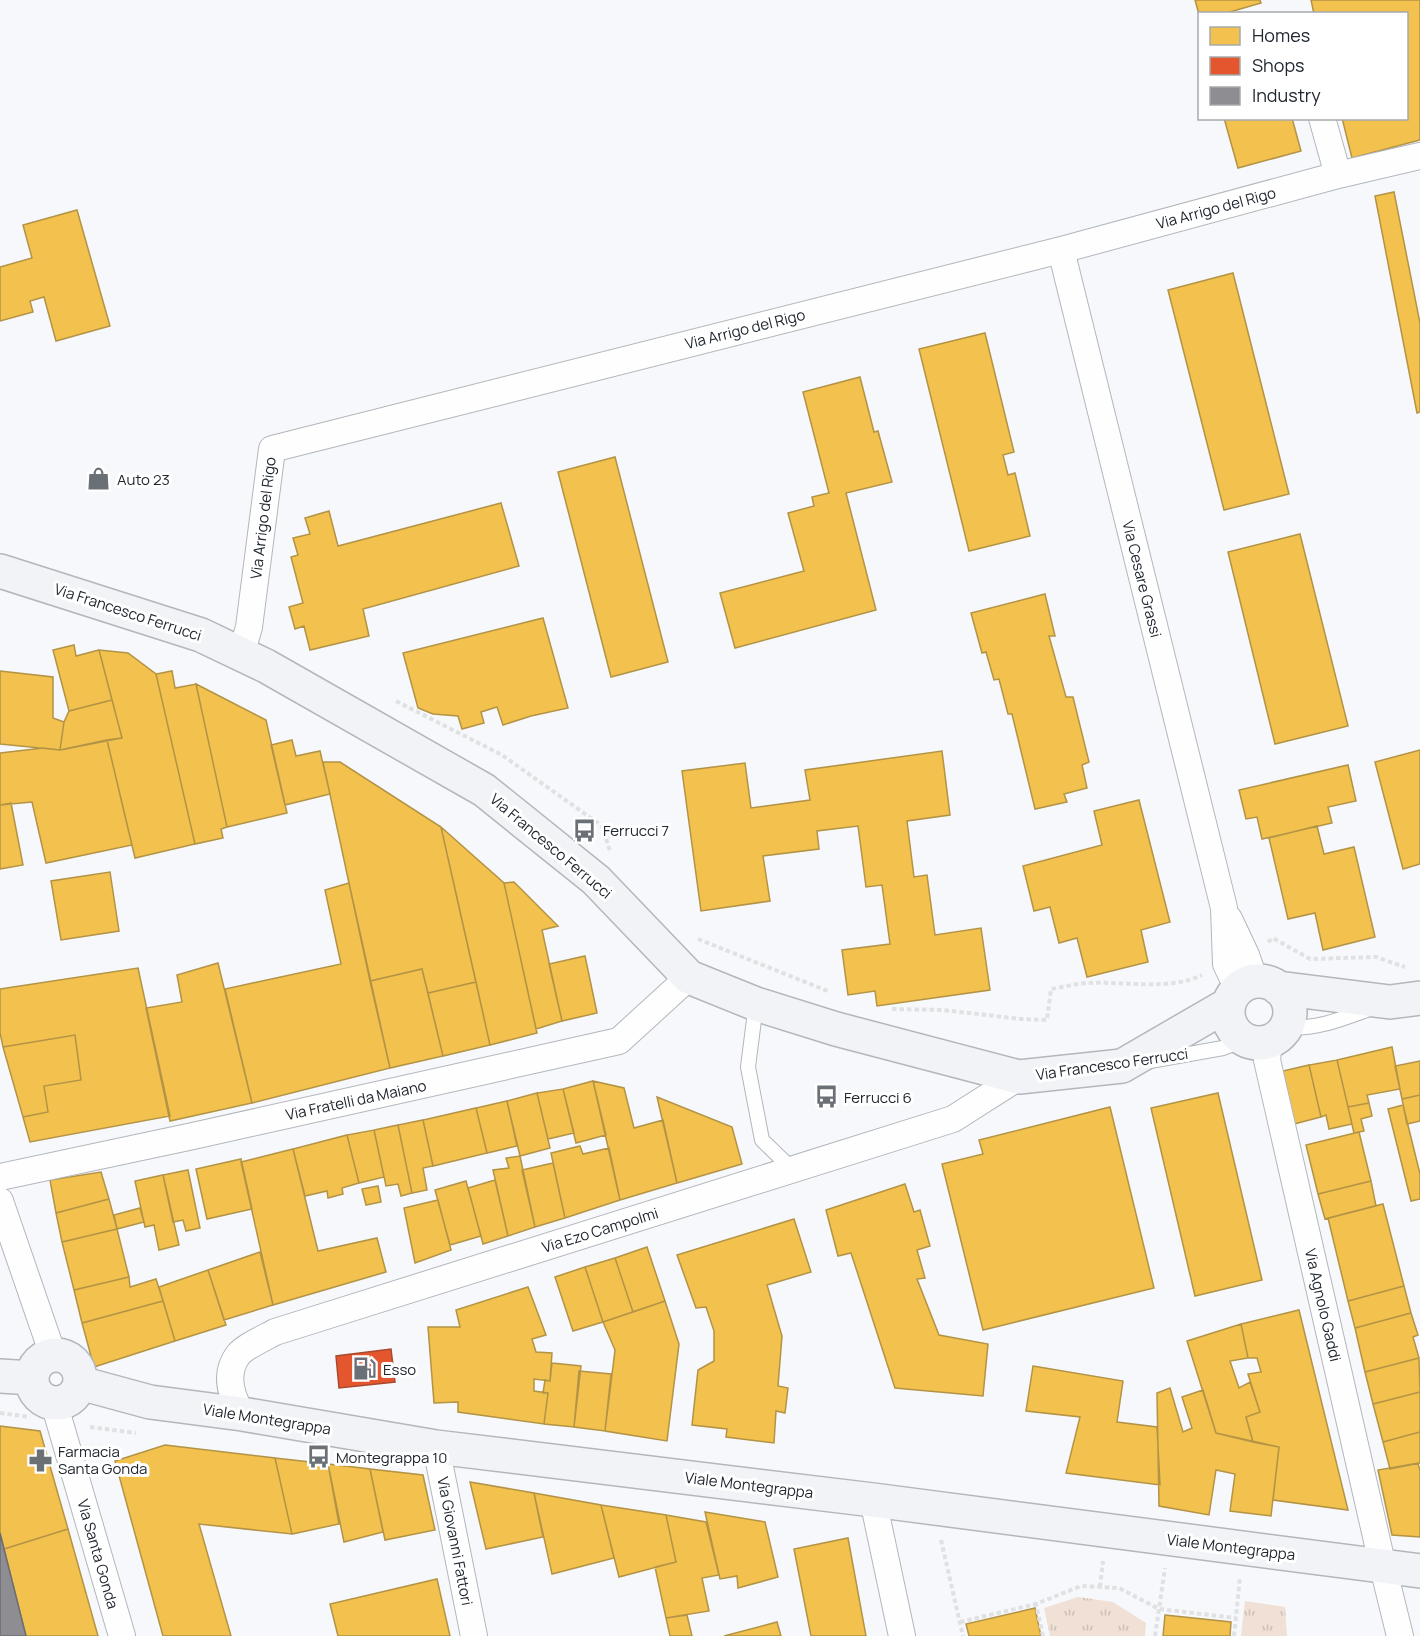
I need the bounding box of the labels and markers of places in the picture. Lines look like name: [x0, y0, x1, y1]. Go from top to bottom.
shop icon: Auto 23: [86, 466, 112, 492]
place label: Auto 23: [117, 469, 170, 490]
bus stop icon: Ferrucci 7: [572, 817, 598, 843]
place label: Ferrucci 7: [603, 820, 669, 841]
bus stop icon: Ferrucci 6: [813, 1084, 839, 1110]
place label: Ferrucci 6: [844, 1087, 912, 1108]
fuel station icon: Esso: [352, 1356, 378, 1382]
place label: Esso: [383, 1359, 416, 1380]
place label: Farmacia Santa Gonda: [58, 1441, 147, 1479]
bus stop icon: Montegrappa 10: [305, 1444, 331, 1470]
pharmacy icon: Farmacia Santa Gonda: [27, 1447, 53, 1473]
place label: Montegrappa 10: [336, 1447, 447, 1468]

